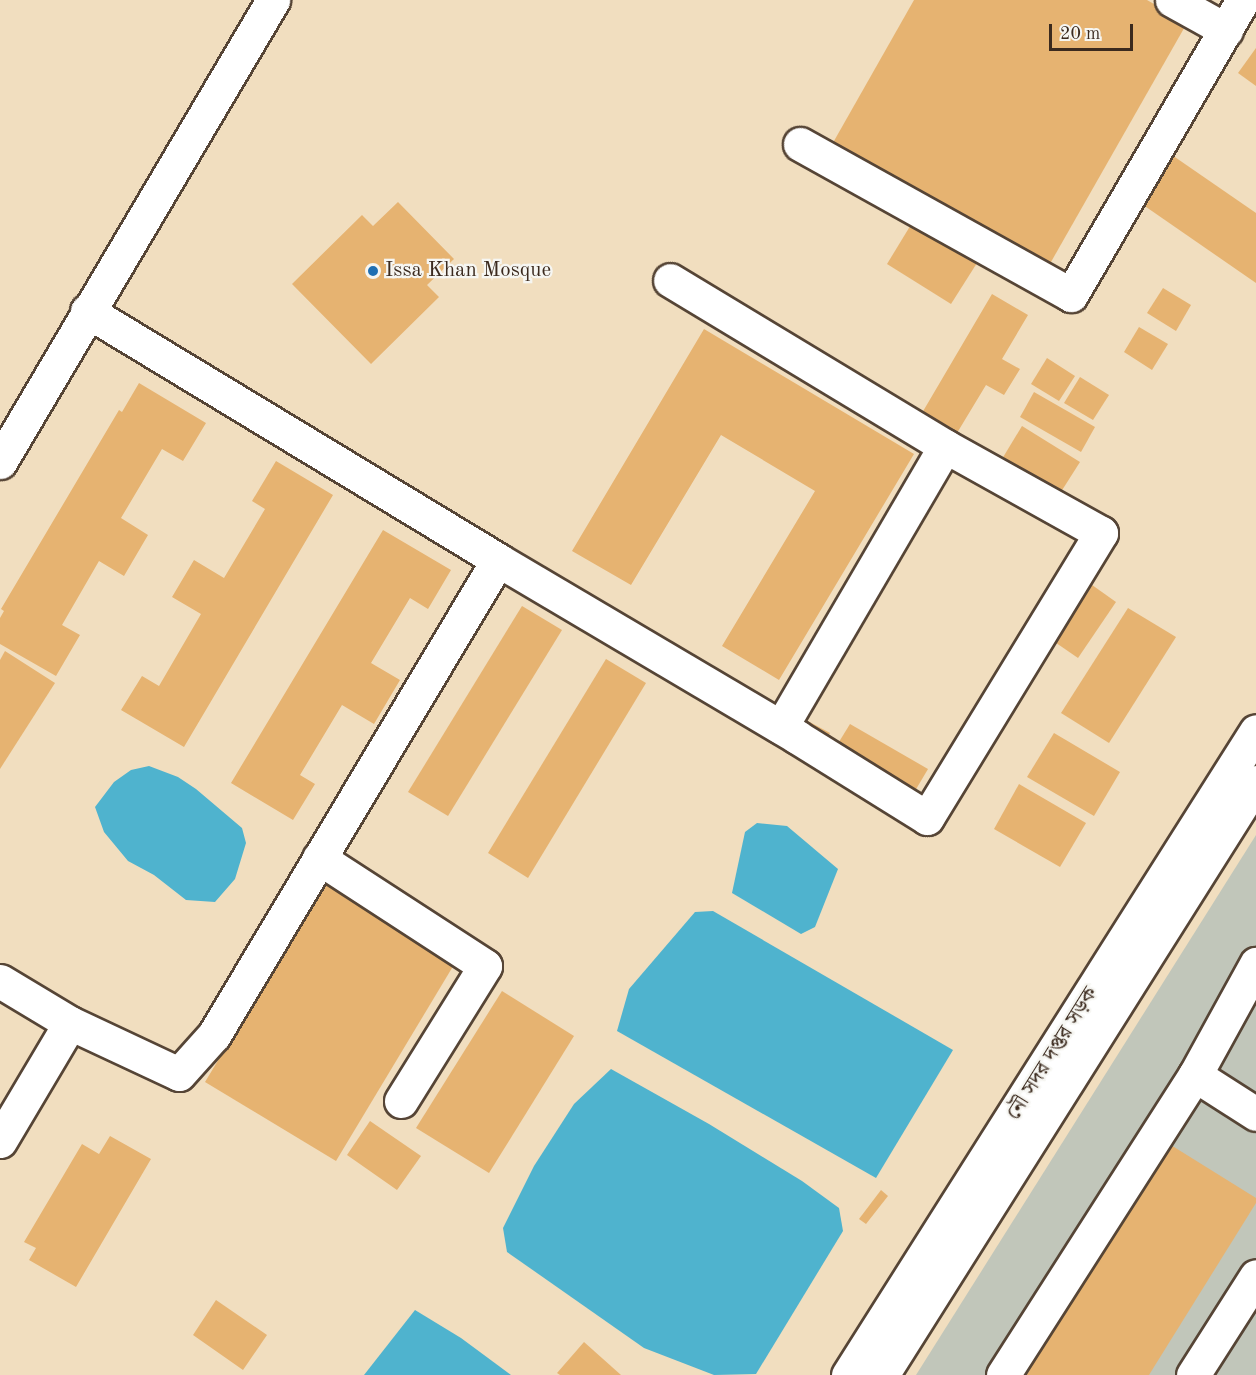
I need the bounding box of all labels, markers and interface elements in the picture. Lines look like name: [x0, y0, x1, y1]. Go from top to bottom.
scale bar: [1052, 12, 1136, 50]
text: 20 m: [1060, 25, 1100, 43]
place label: Issa Khan Mosque: [385, 258, 551, 284]
marker: Issa Khan Mosque: [366, 264, 380, 278]
street label: নৌ সদর দপ্তর সড়ক: [1002, 983, 1104, 1125]

